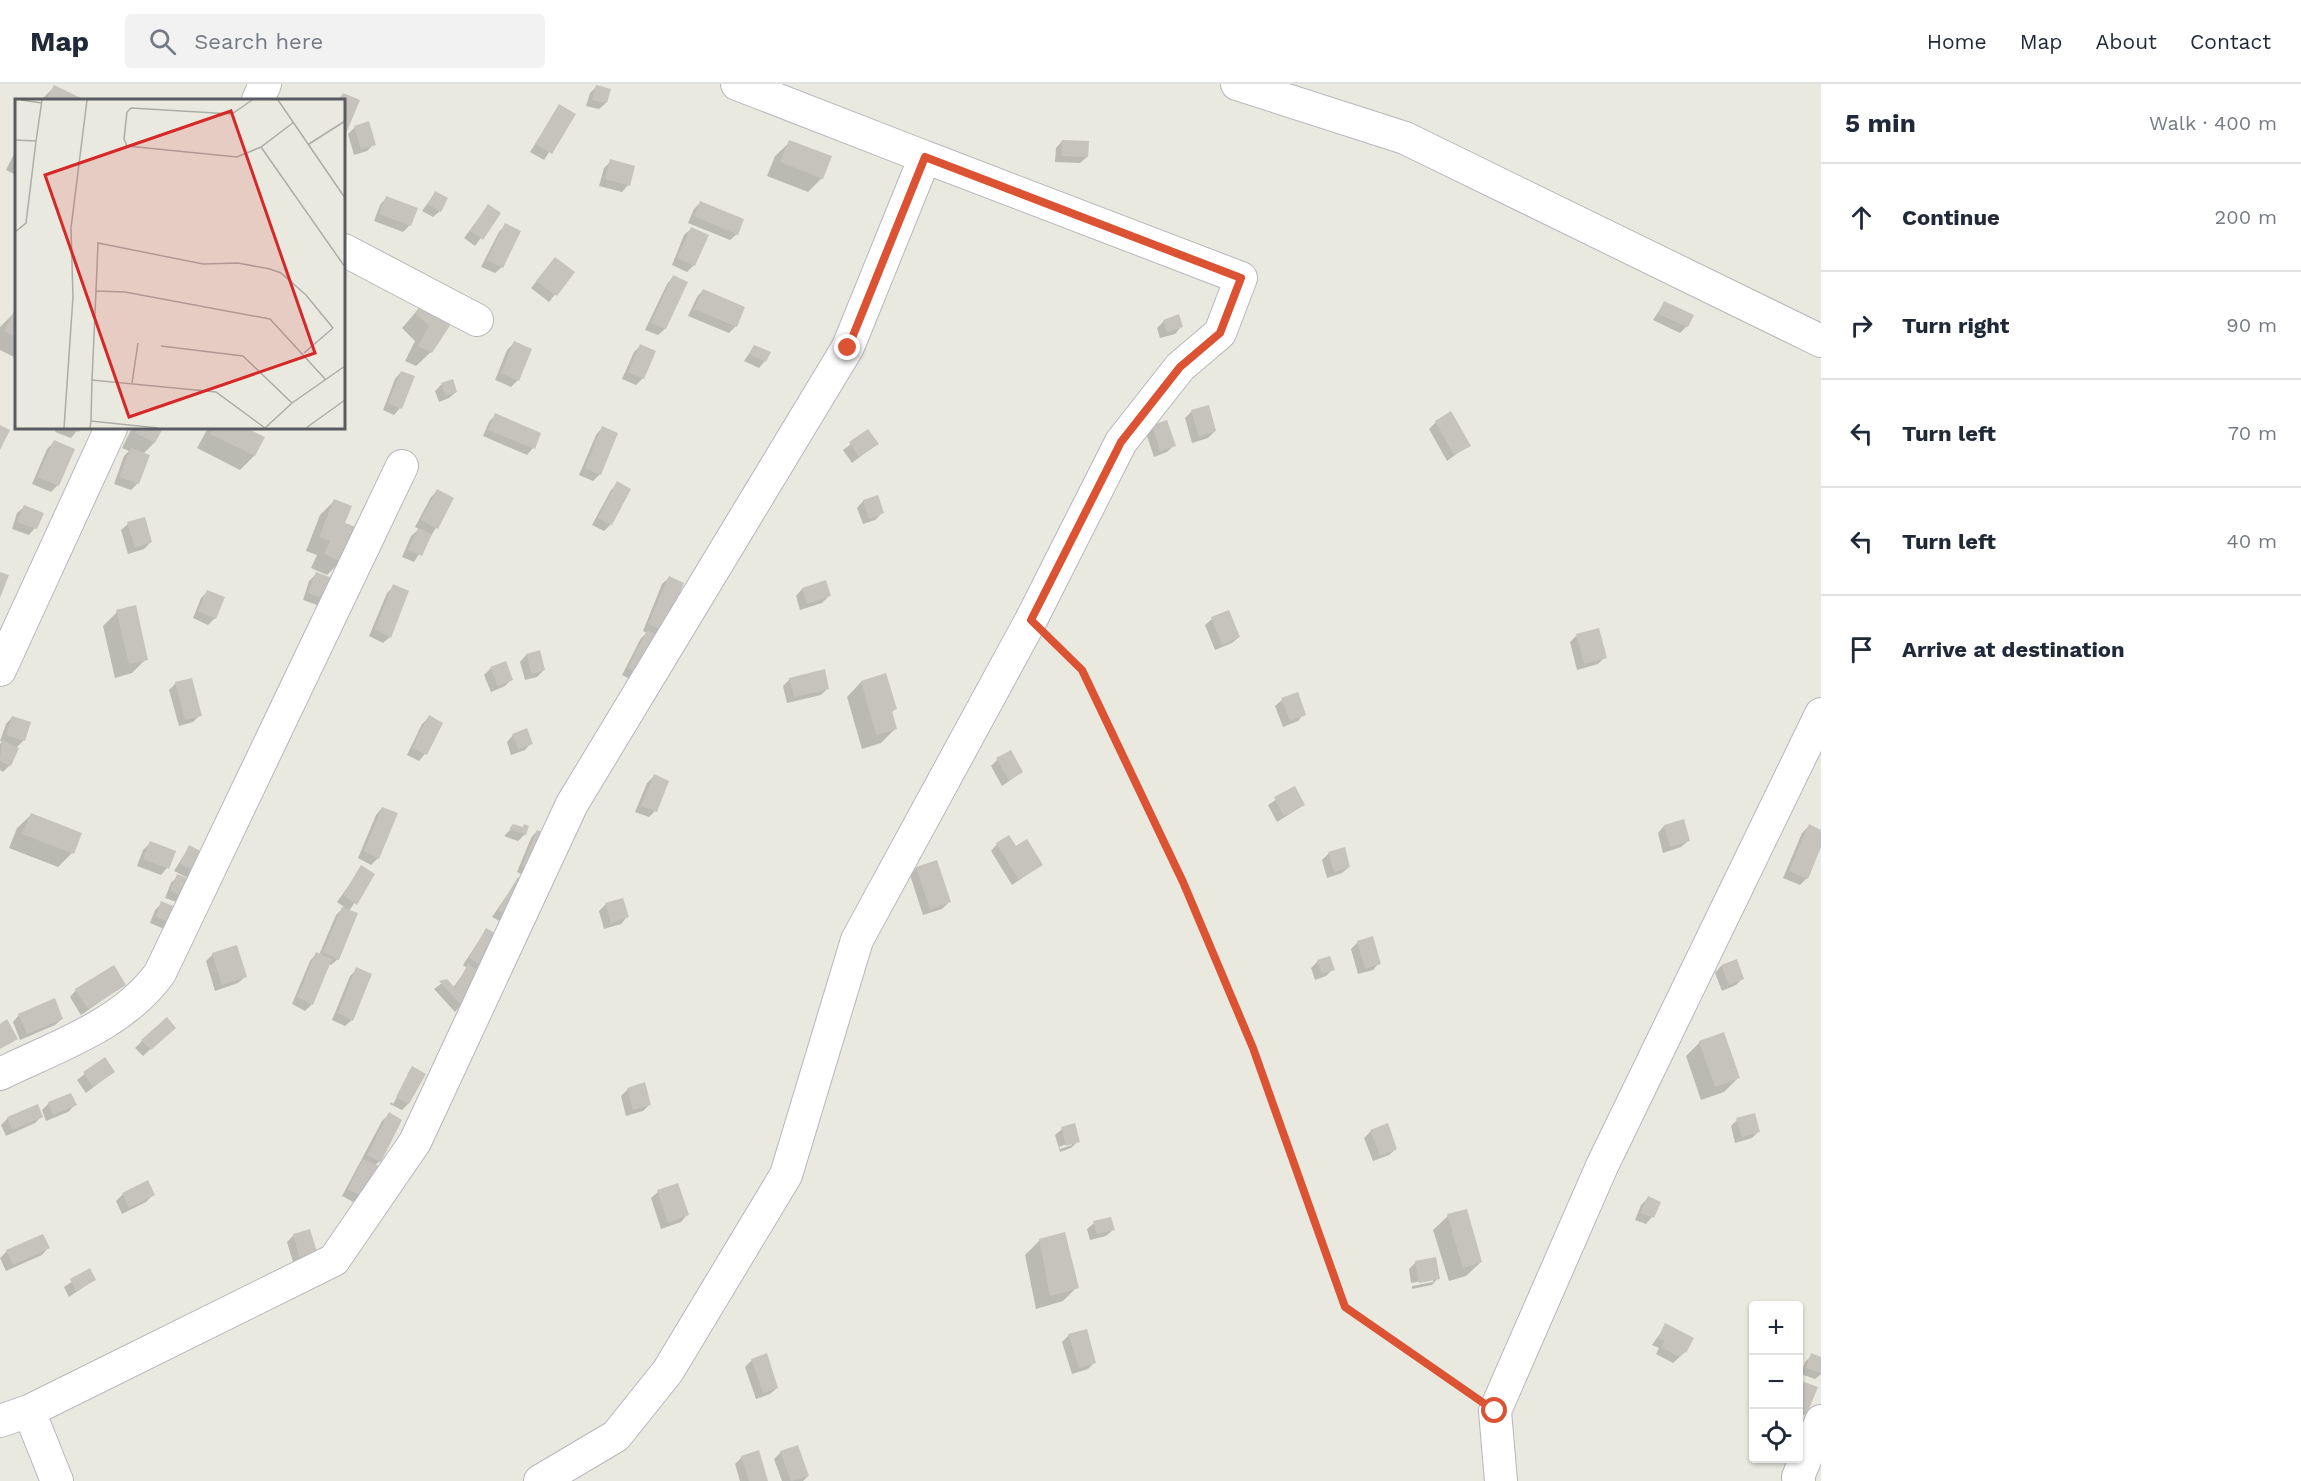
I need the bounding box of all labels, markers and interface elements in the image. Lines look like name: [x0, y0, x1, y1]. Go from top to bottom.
search box: [125, 14, 545, 68]
text: Map: [30, 25, 89, 58]
icon: search: [146, 25, 179, 58]
text: Search here: [194, 29, 323, 54]
text: Home: [1927, 29, 1987, 54]
text: Map: [2020, 29, 2063, 54]
text: About: [2096, 29, 2157, 54]
text: Contact: [2190, 29, 2271, 54]
inset map: [15, 99, 345, 429]
text: 5 min: [1845, 108, 1916, 138]
text: Walk · 400 m: [2149, 111, 2277, 135]
icon: ahead: [1845, 201, 1878, 234]
text: Continue: [1902, 205, 2000, 230]
text: 200 m: [2215, 205, 2277, 229]
icon: right: [1845, 309, 1878, 342]
text: Turn right: [1902, 313, 2009, 338]
text: 90 m: [2226, 313, 2277, 337]
route end: [834, 334, 860, 360]
icon: left: [1845, 417, 1878, 450]
text: Turn left: [1902, 421, 1996, 446]
text: 70 m: [2228, 421, 2277, 445]
icon: left: [1845, 525, 1878, 558]
text: Turn left: [1902, 529, 1996, 554]
text: 40 m: [2226, 529, 2277, 553]
icon: arrive: [1845, 633, 1878, 666]
text: Arrive at destination: [1902, 637, 2125, 662]
map controls: [1749, 1301, 1803, 1463]
button: +: [1749, 1301, 1803, 1355]
button: −: [1749, 1355, 1803, 1409]
route start: [1481, 1397, 1507, 1423]
button: locate: [1749, 1409, 1803, 1463]

